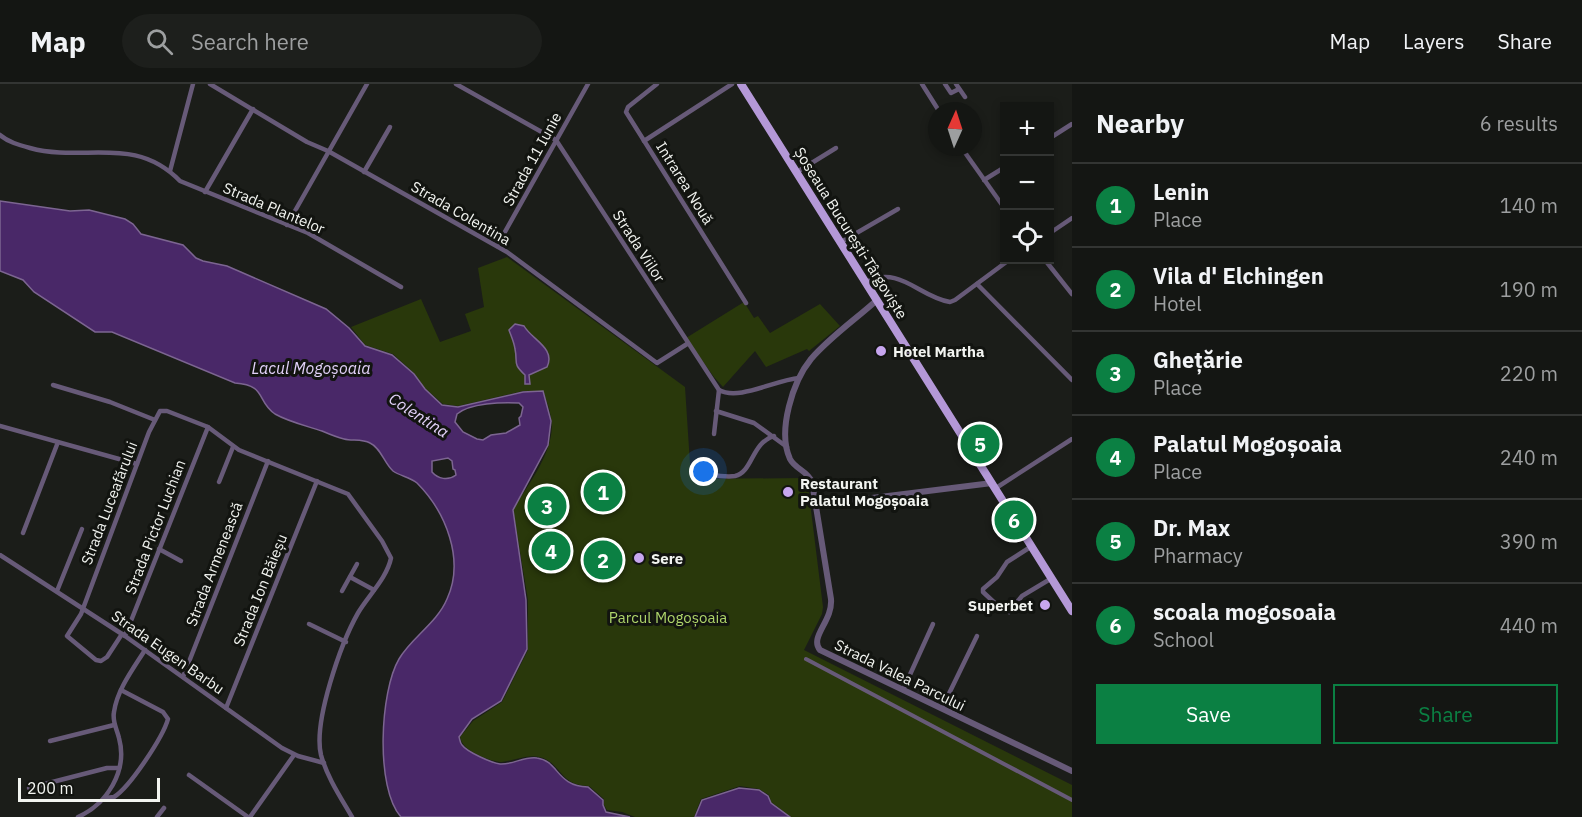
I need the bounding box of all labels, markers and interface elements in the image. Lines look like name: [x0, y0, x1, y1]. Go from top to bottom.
search box: [122, 14, 542, 68]
text: Map: [30, 23, 86, 60]
icon: search: [143, 25, 176, 58]
text: Search here: [191, 27, 309, 56]
text: Map: [1330, 27, 1370, 55]
text: Layers: [1403, 27, 1465, 55]
text: Share: [1498, 27, 1552, 55]
north arrow: [928, 102, 982, 156]
map controls: [1000, 102, 1054, 264]
button: +: [1000, 102, 1054, 156]
text: Nearby: [1096, 106, 1184, 140]
street label: Strada 11 Iunie: [498, 109, 566, 209]
text: 6 results: [1480, 110, 1558, 137]
street label: Intrarea Nouă: [652, 138, 718, 228]
street label: Șoseaua București-Târgoviște: [790, 144, 912, 322]
button: −: [1000, 156, 1054, 210]
street label: Strada Colentina: [408, 177, 514, 249]
text: Lenin: [1153, 177, 1209, 206]
street label: Strada Plantelor: [220, 178, 328, 238]
text: 1: [1110, 192, 1122, 219]
text: 140 m: [1500, 192, 1558, 219]
street label: Strada Viilor: [609, 206, 670, 286]
text: Place: [1153, 206, 1202, 233]
button: locate: [1000, 210, 1054, 264]
text: Vila d' Elchingen: [1153, 261, 1324, 290]
text: 2: [1110, 276, 1122, 303]
text: 190 m: [1500, 276, 1558, 303]
text: Hotel: [1153, 290, 1202, 317]
place label: Hotel Martha: [893, 342, 985, 361]
marker: Hotel Martha: [874, 344, 888, 358]
text: Ghețărie: [1153, 345, 1243, 374]
water label: Lacul Mogoșoaia: [251, 358, 371, 378]
text: 3: [1110, 360, 1122, 387]
text: 220 m: [1500, 360, 1558, 387]
text: Place: [1153, 374, 1202, 401]
water label: Colentina: [385, 388, 453, 442]
pin: 5: [960, 422, 1000, 466]
text: Palatul Mogoșoaia: [1153, 429, 1342, 458]
street label: Strada Luceafărului: [77, 439, 141, 567]
text: 4: [1110, 444, 1122, 471]
text: 240 m: [1500, 444, 1558, 471]
street label: Strada Pictor Luchian: [121, 457, 189, 597]
your location: [689, 457, 718, 486]
text: Place: [1153, 458, 1202, 485]
pin: 1: [584, 470, 622, 514]
place label: Restaurant Palatul Mogoșoaia: [800, 474, 929, 510]
pin: 3: [528, 484, 566, 528]
marker: Restaurant Palatul Mogoșoaia: [781, 485, 795, 499]
pin: 6: [994, 498, 1034, 542]
street label: Strada Armenească: [182, 499, 246, 629]
text: Dr. Max: [1153, 513, 1230, 542]
pin: 4: [532, 528, 570, 574]
text: 5: [1110, 528, 1122, 555]
text: 390 m: [1500, 528, 1558, 555]
street label: Strada Ion Băieșu: [229, 531, 291, 649]
pin: 2: [584, 538, 622, 582]
text: Pharmacy: [1153, 542, 1243, 569]
place label: Sere: [651, 549, 683, 568]
marker: Sere: [632, 551, 646, 565]
place label: Superbet: [968, 596, 1033, 615]
text: scoala mogosoaia: [1153, 597, 1336, 626]
marker: Superbet: [1038, 598, 1052, 612]
street label: Strada Eugen Barbu: [108, 606, 228, 698]
park label: Parcul Mogoșoaia: [609, 608, 727, 627]
text: 6: [1110, 612, 1122, 639]
text: 440 m: [1500, 612, 1558, 639]
text: School: [1153, 626, 1214, 653]
street label: Strada Valea Parcului: [832, 635, 968, 715]
button: Save: [1096, 684, 1321, 744]
button: Share: [1333, 684, 1558, 744]
scale bar: [18, 775, 160, 802]
text: 200 m: [27, 778, 74, 798]

